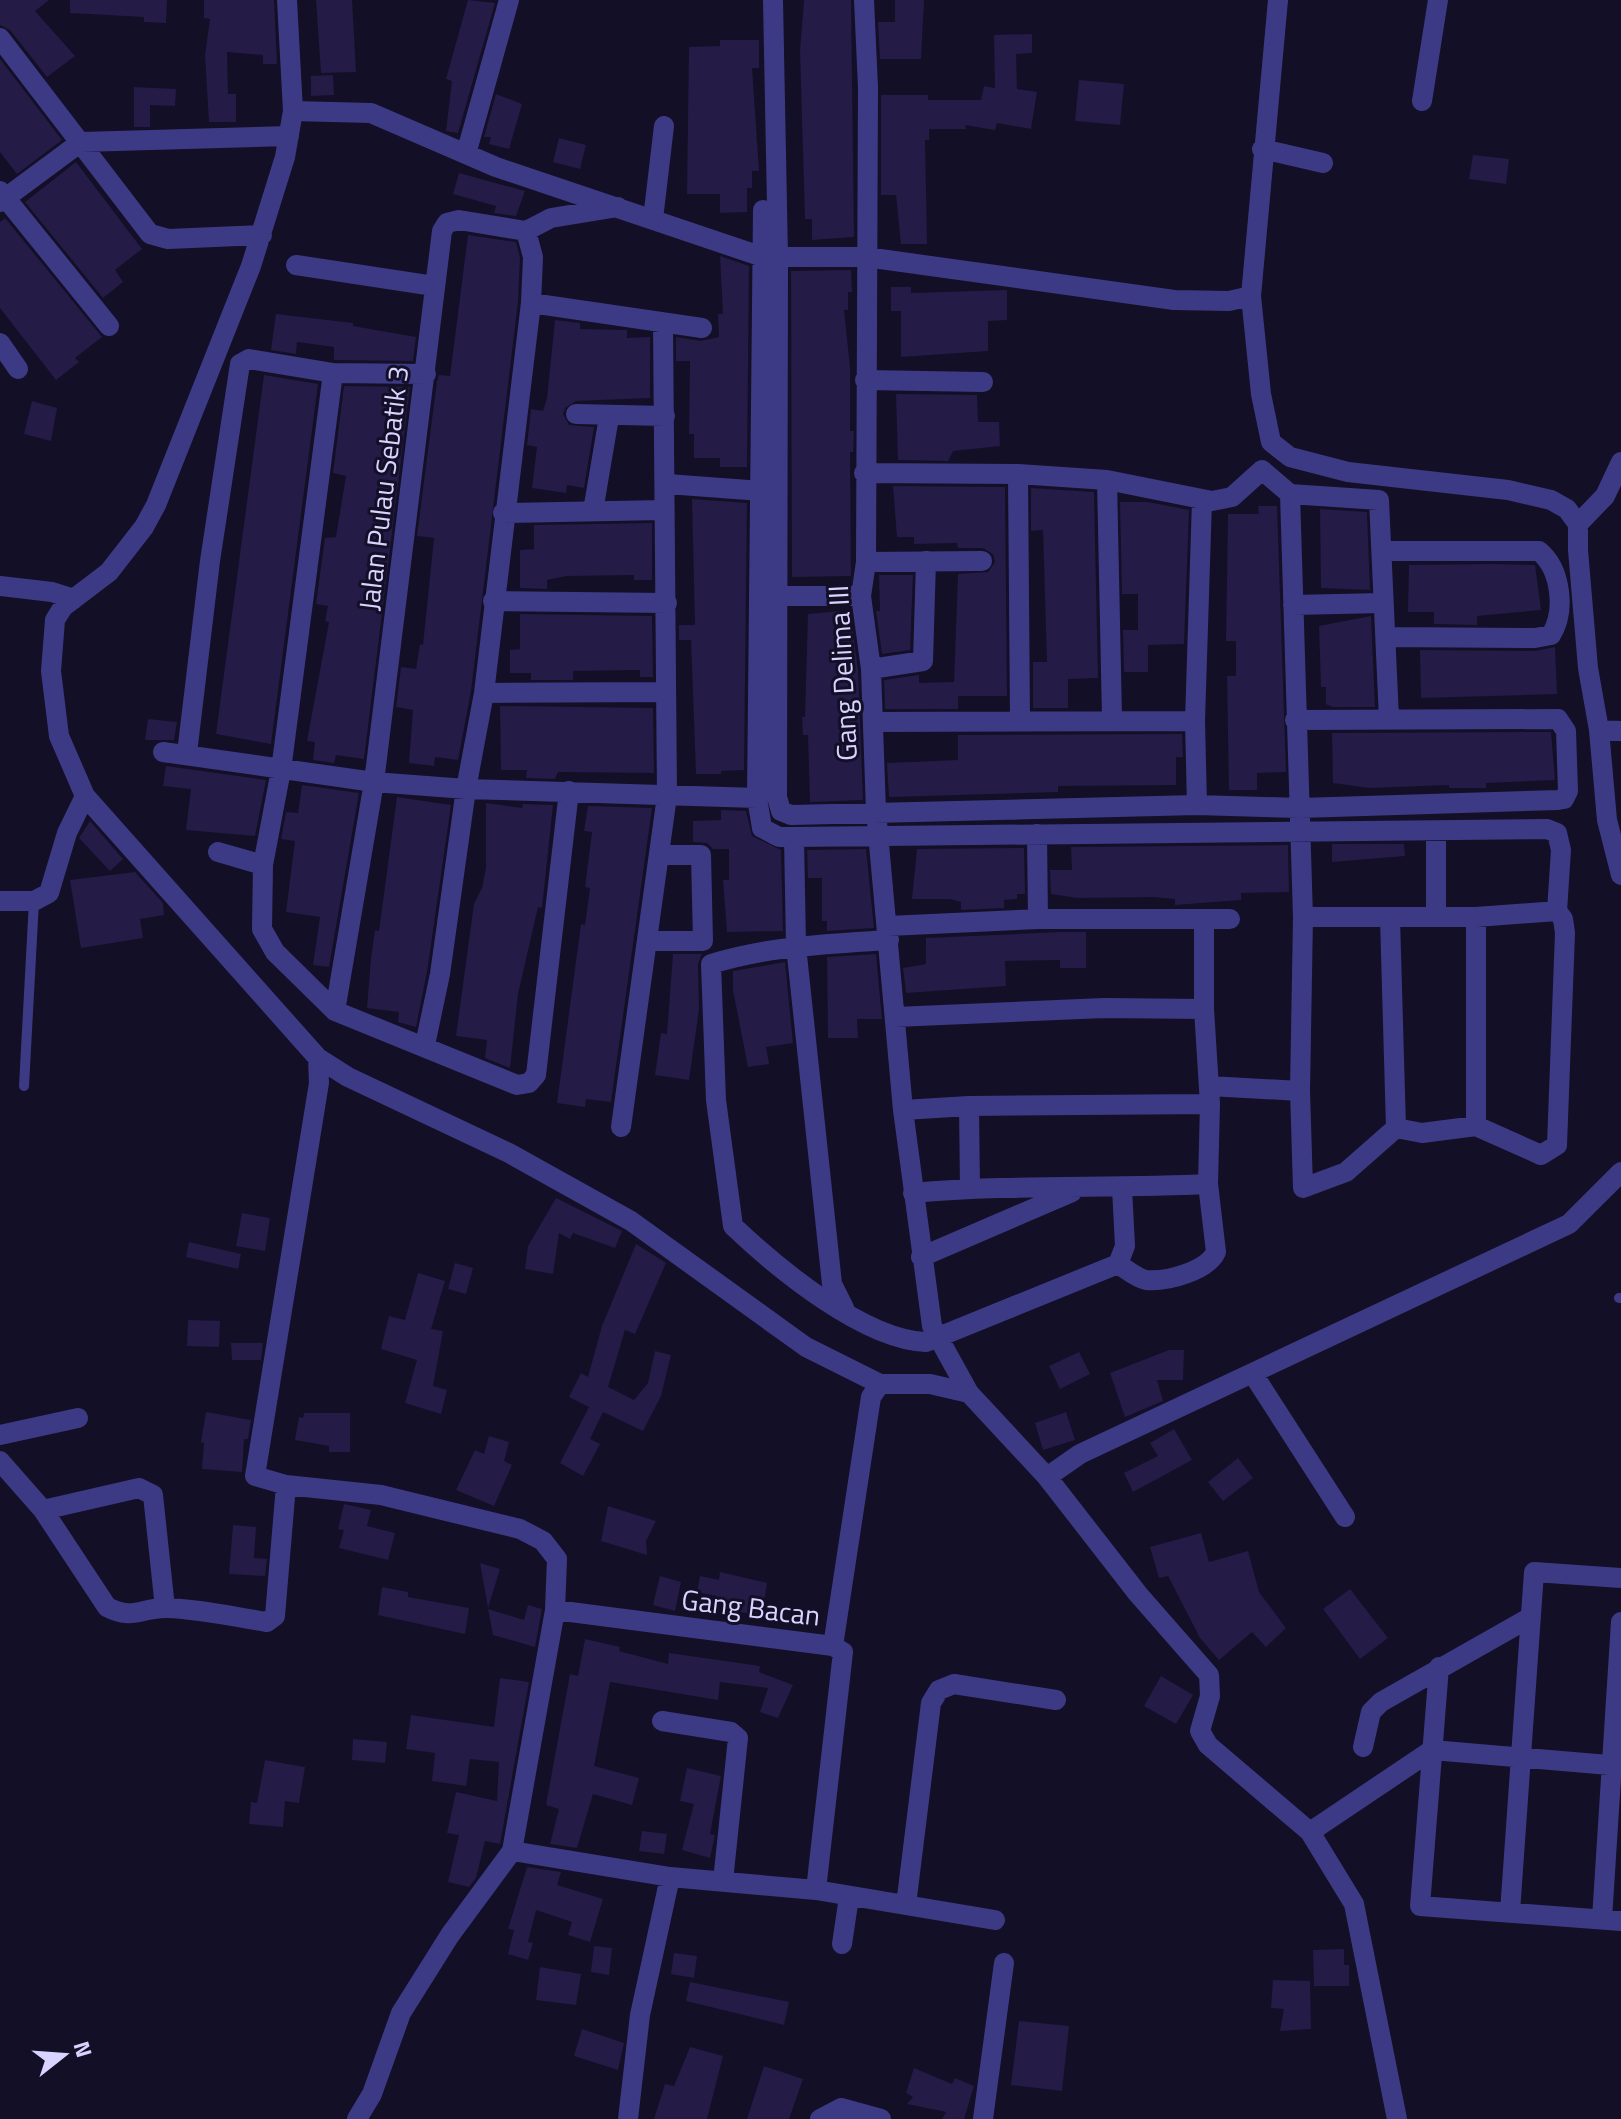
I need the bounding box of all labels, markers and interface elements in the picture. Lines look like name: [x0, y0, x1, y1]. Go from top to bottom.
street label: Jalan Pulau Sebatik 3: [347, 363, 419, 613]
street label: Gang Delima III: [816, 584, 868, 762]
street label: Gang Bacan: [679, 1577, 823, 1637]
north arrow: [24, 2015, 104, 2095]
text: N: [65, 2037, 102, 2061]

